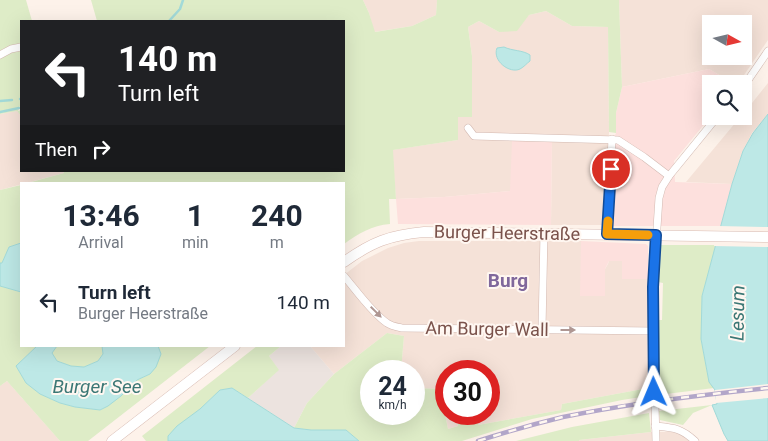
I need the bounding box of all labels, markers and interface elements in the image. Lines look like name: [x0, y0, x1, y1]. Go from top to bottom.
north arrow: [702, 15, 752, 65]
map controls: [702, 15, 752, 125]
text: 140 m: [118, 39, 217, 80]
icon: left: [35, 40, 100, 105]
button: search: [702, 75, 752, 125]
text: Turn left: [118, 81, 199, 106]
icon: right: [87, 135, 115, 163]
text: Then: [35, 138, 77, 161]
pin: [590, 148, 632, 190]
icon: arrive: [597, 155, 625, 183]
text: 13:46: [62, 198, 140, 233]
text: 1: [187, 198, 204, 233]
text: 240: [251, 198, 303, 233]
street label: Burger Heerstraße: [434, 221, 580, 244]
text: Arrival: [78, 233, 124, 252]
text: min: [182, 233, 209, 252]
text: m: [270, 233, 284, 252]
district label: Burg: [488, 269, 528, 292]
text: Turn left: [78, 281, 151, 304]
water label: Lesum: [726, 285, 749, 341]
icon: left: [35, 288, 63, 316]
text: 140 m: [277, 291, 330, 314]
text: Burger Heerstraße: [78, 304, 208, 323]
one-way arrow: [370, 306, 382, 318]
street label: Am Burger Wall: [425, 317, 549, 340]
one-way arrow: [560, 326, 576, 334]
speed limit sign: 30: [435, 360, 500, 425]
position arrow: [627, 365, 679, 417]
text: 24: [378, 372, 407, 401]
water label: Burger See: [52, 375, 142, 398]
text: km/h: [378, 398, 407, 412]

